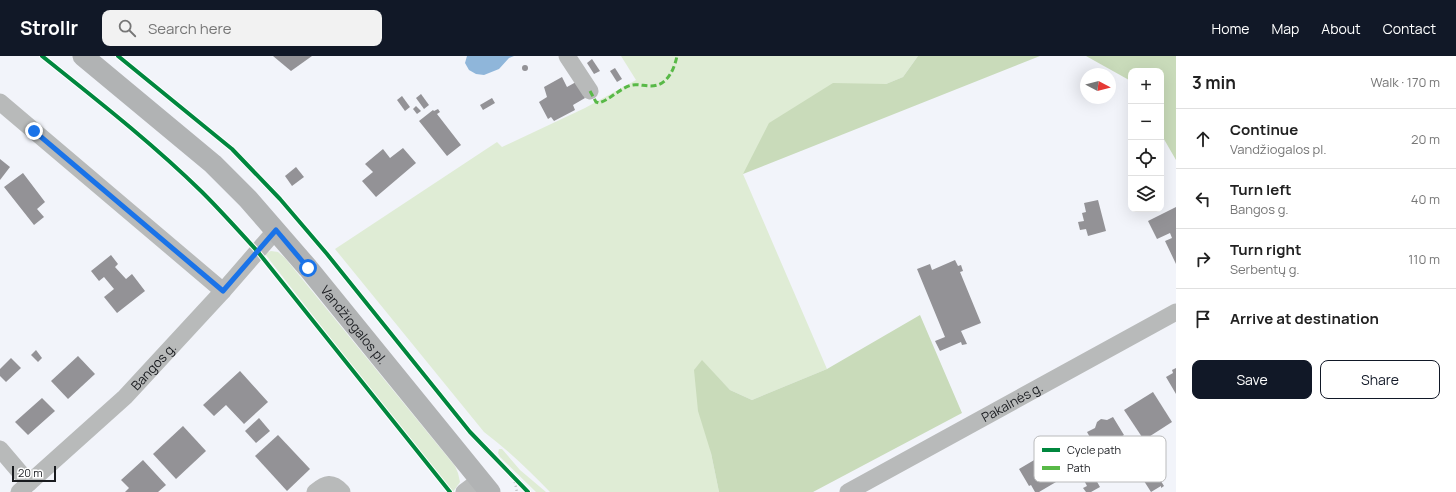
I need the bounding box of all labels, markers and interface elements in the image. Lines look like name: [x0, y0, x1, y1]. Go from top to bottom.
search box: [102, 10, 382, 46]
text: Strollr: [20, 15, 78, 41]
icon: search: [116, 17, 138, 39]
text: Search here: [148, 18, 231, 39]
text: Home: [1212, 19, 1249, 38]
text: Map: [1271, 19, 1299, 38]
text: About: [1321, 19, 1361, 38]
text: Contact: [1383, 19, 1436, 38]
north arrow: [1080, 68, 1116, 104]
map controls: [1128, 68, 1164, 212]
button: +: [1128, 68, 1164, 104]
text: 3 min: [1192, 71, 1236, 94]
text: Walk · 170 m: [1370, 73, 1440, 91]
button: −: [1128, 104, 1164, 140]
text: Continue: [1230, 119, 1298, 140]
route end: [25, 122, 43, 140]
icon: ahead: [1192, 128, 1214, 150]
text: 20 m: [1411, 130, 1440, 148]
button: locate: [1128, 140, 1164, 176]
text: Vandžiogalos pl.: [1230, 140, 1327, 158]
button: layers: [1128, 176, 1164, 212]
text: Turn left: [1230, 179, 1292, 200]
icon: left: [1192, 188, 1214, 210]
text: 40 m: [1411, 190, 1440, 208]
text: Bangos g.: [1230, 200, 1289, 218]
text: Turn right: [1230, 239, 1301, 260]
icon: right: [1192, 248, 1214, 270]
text: 110 m: [1408, 250, 1440, 268]
route start: [299, 259, 317, 277]
text: Serbentų g.: [1230, 260, 1300, 278]
street label: Vandžiogalos pl.: [317, 282, 392, 368]
icon: arrive: [1192, 308, 1214, 330]
text: Arrive at destination: [1230, 308, 1379, 329]
street label: Bangos g.: [127, 339, 180, 394]
button: Save: [1192, 360, 1312, 399]
button: Share: [1320, 360, 1440, 399]
street label: Pakalnės g.: [978, 378, 1046, 426]
legend: [1034, 436, 1166, 482]
text: Cycle path: [1067, 442, 1121, 457]
text: Path: [1067, 460, 1090, 475]
scale bar: [12, 464, 56, 483]
text: 20 m: [18, 465, 43, 480]

